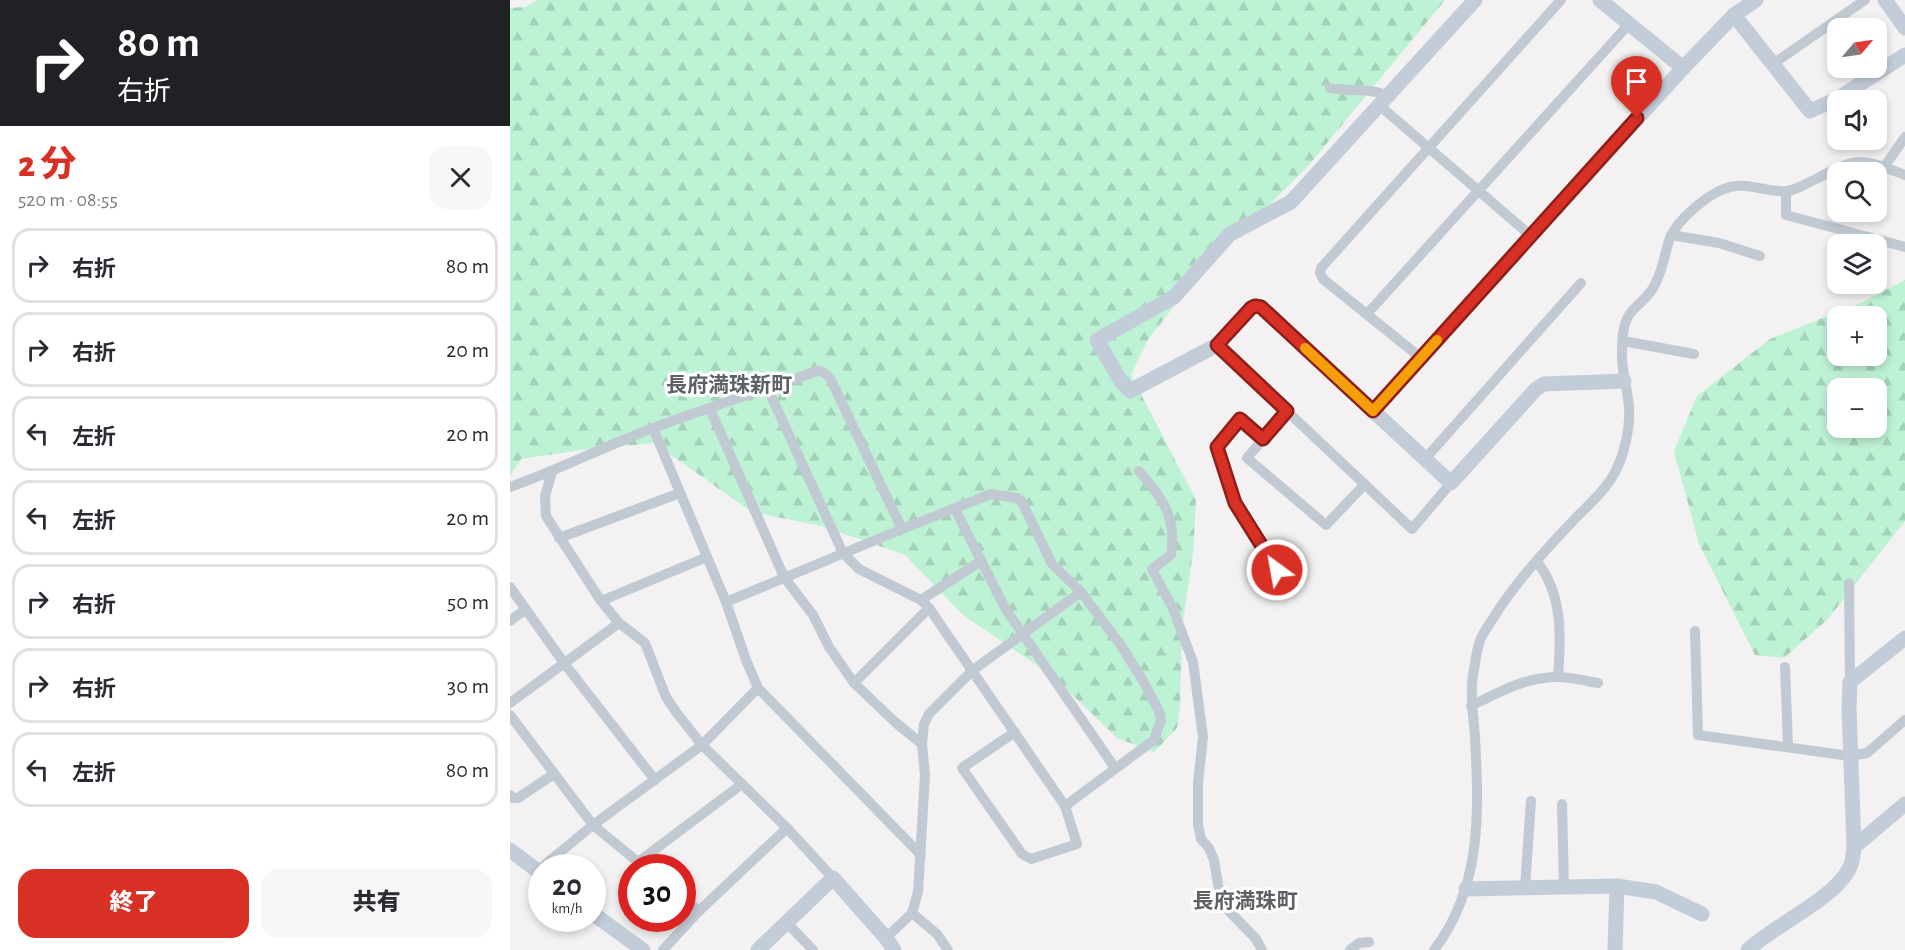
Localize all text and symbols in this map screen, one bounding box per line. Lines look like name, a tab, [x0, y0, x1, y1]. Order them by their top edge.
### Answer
north arrow	[1827, 18, 1887, 78]
map controls	[1827, 18, 1887, 438]
text: 80 m	[117, 22, 200, 64]
icon: right	[18, 24, 96, 102]
pin	[1611, 56, 1662, 118]
icon: arrive	[1620, 65, 1653, 98]
text: 右折	[117, 78, 171, 105]
button: sound	[1827, 90, 1887, 150]
button: close	[429, 146, 492, 209]
text: 2 分	[18, 147, 76, 183]
button: search	[1827, 162, 1887, 222]
text: 520 m · 08:55	[18, 190, 118, 210]
button: layers	[1827, 234, 1887, 294]
icon: right	[21, 249, 54, 282]
text: 80 m	[446, 255, 489, 277]
text: 右折	[72, 258, 116, 280]
button: +	[1827, 306, 1887, 366]
icon: right	[21, 333, 54, 366]
text: 20 m	[446, 339, 489, 361]
text: 右折	[72, 342, 116, 364]
district label: 長府満珠新町	[666, 374, 792, 396]
button: −	[1827, 378, 1887, 438]
icon: left	[21, 417, 54, 450]
text: 20 m	[446, 423, 489, 445]
text: 左折	[72, 426, 116, 448]
icon: left	[21, 501, 54, 534]
text: 20 m	[446, 507, 489, 529]
text: 左折	[72, 510, 116, 532]
position arrow	[1245, 538, 1309, 602]
icon: right	[21, 585, 54, 618]
text: 50 m	[447, 591, 489, 613]
text: 右折	[72, 594, 116, 616]
icon: right	[21, 669, 54, 702]
text: 30 m	[447, 675, 489, 697]
text: 右折	[72, 678, 116, 700]
icon: left	[21, 753, 54, 786]
text: 80 m	[446, 759, 489, 781]
text: 左折	[72, 762, 116, 784]
speed limit sign: 30	[618, 854, 696, 932]
button: 終了	[18, 869, 249, 938]
button: 共有	[261, 869, 492, 938]
text: 20	[552, 871, 582, 901]
district label: 長府満珠町	[1193, 890, 1298, 912]
text: km/h	[552, 901, 582, 916]

